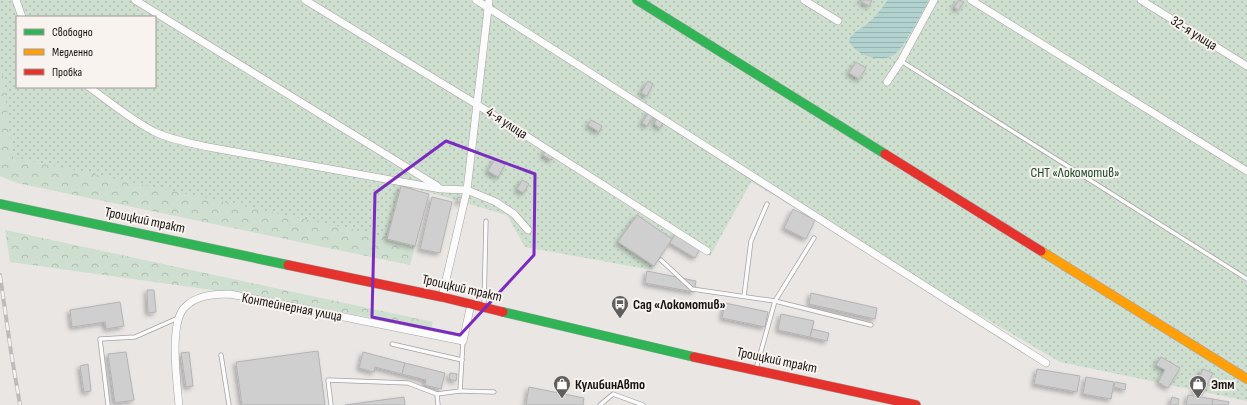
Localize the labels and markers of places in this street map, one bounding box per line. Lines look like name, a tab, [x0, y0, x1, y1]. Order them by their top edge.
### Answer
bus stop icon: Сад «Локомотив»	[610, 294, 630, 319]
place label: Сад «Локомотив»	[633, 296, 726, 313]
shop icon: КулибинАвто	[552, 374, 572, 399]
shop icon: Этм	[1188, 374, 1208, 399]
place label: КулибинАвто	[575, 376, 645, 393]
place label: Этм	[1211, 376, 1234, 393]

